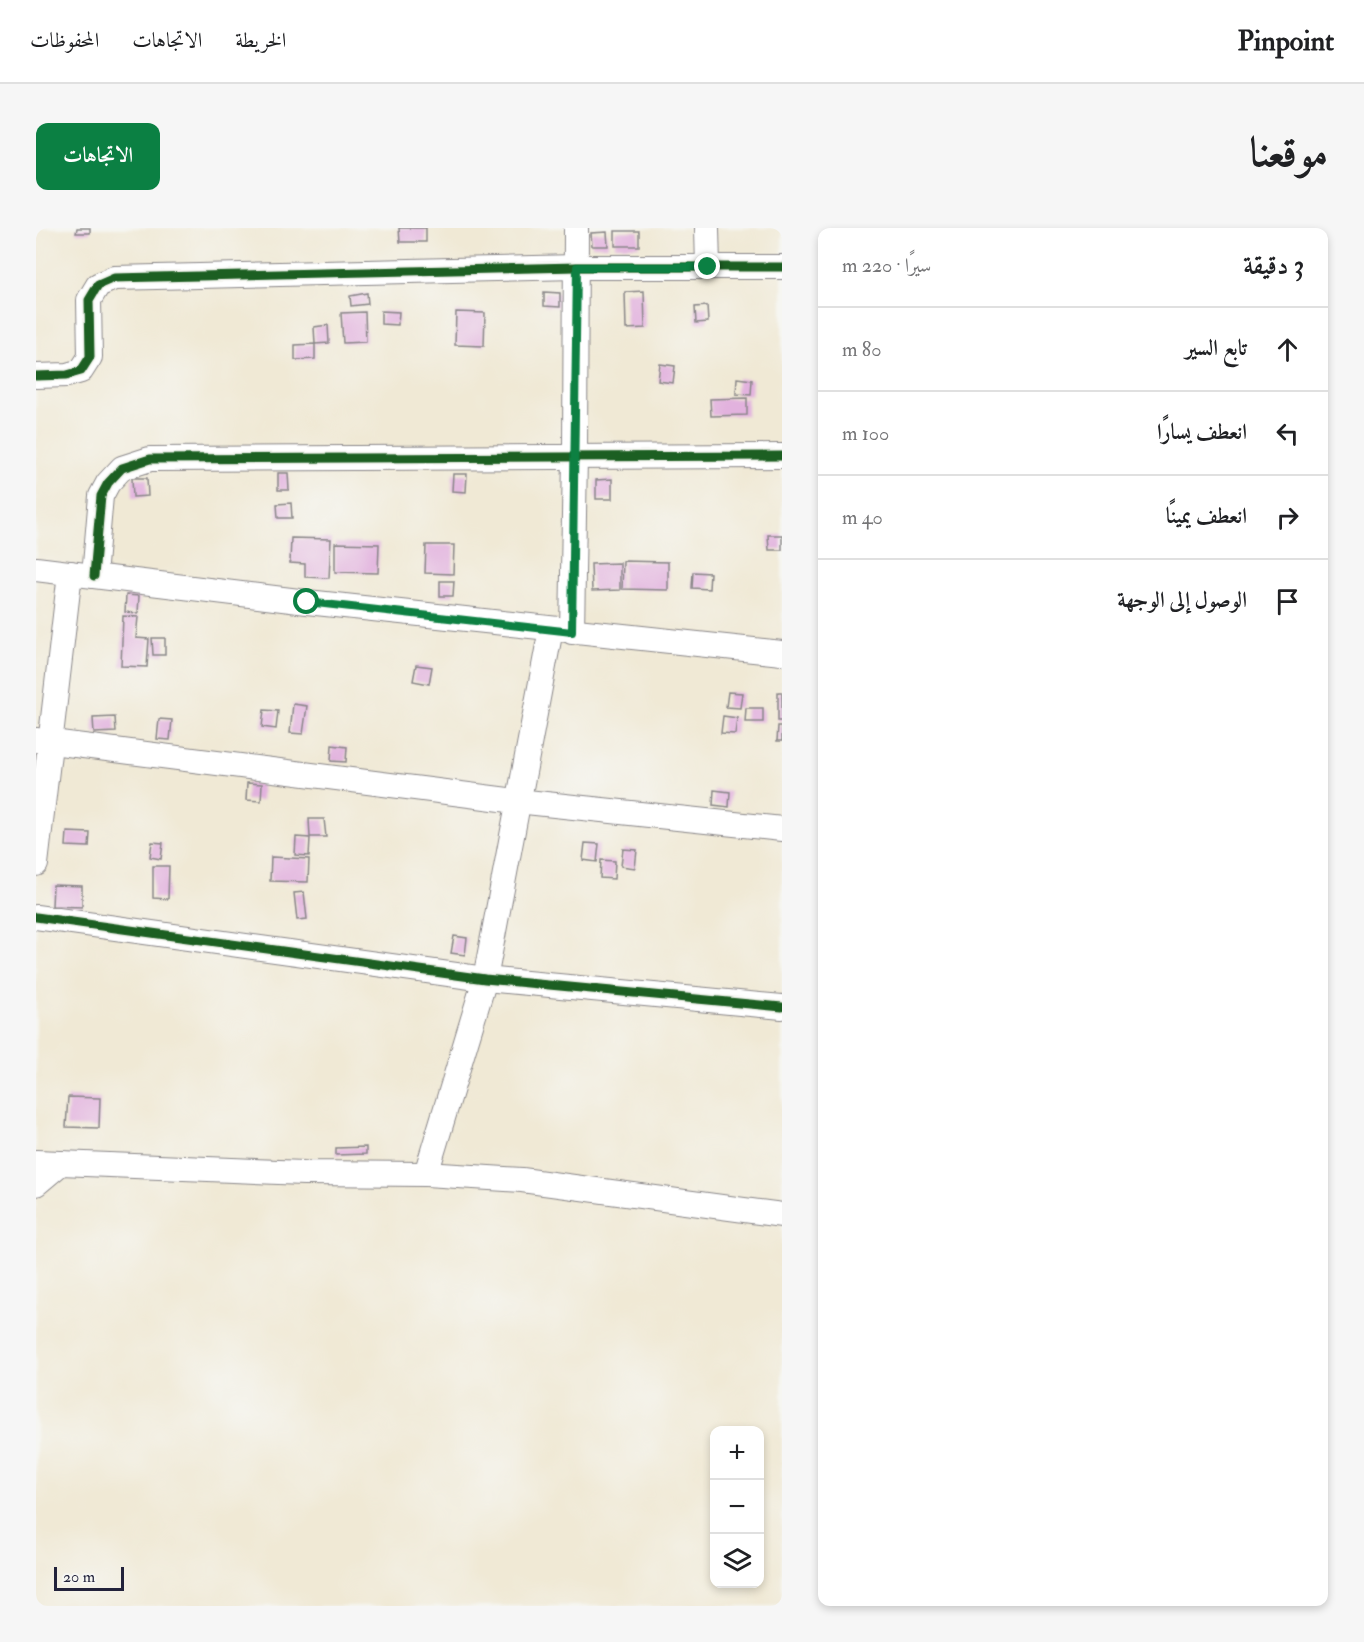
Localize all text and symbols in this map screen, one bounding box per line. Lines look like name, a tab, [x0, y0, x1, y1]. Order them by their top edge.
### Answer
text: Pinpoint	[1238, 24, 1334, 59]
text: المحفوظات	[30, 27, 99, 54]
text: الاتجاهات	[132, 27, 202, 54]
text: الخريطة	[235, 27, 286, 54]
button: الاتجاهات	[36, 123, 160, 190]
text: موقعنا	[1250, 127, 1328, 179]
text: 3 دقيقة	[1243, 250, 1304, 282]
route end	[694, 253, 720, 279]
text: سيرًا · 220 m	[842, 253, 931, 278]
icon: ahead	[1271, 333, 1304, 366]
text: تابع السير	[1185, 334, 1247, 362]
text: 80 m	[842, 337, 881, 362]
icon: left	[1271, 417, 1304, 450]
text: انعطف يسارًا	[1157, 418, 1247, 446]
text: 100 m	[842, 421, 889, 446]
icon: right	[1271, 501, 1304, 534]
text: انعطف يمينًا	[1166, 502, 1247, 530]
text: 40 m	[842, 505, 883, 530]
icon: arrive	[1271, 585, 1304, 618]
text: الوصول إلى الوجهة	[1117, 586, 1247, 614]
route start	[293, 588, 319, 614]
map controls	[710, 1426, 764, 1588]
button: +	[710, 1426, 764, 1480]
button: −	[710, 1480, 764, 1534]
button: layers	[710, 1534, 764, 1588]
scale bar	[54, 1564, 124, 1592]
text: 20 m	[63, 1567, 95, 1587]

